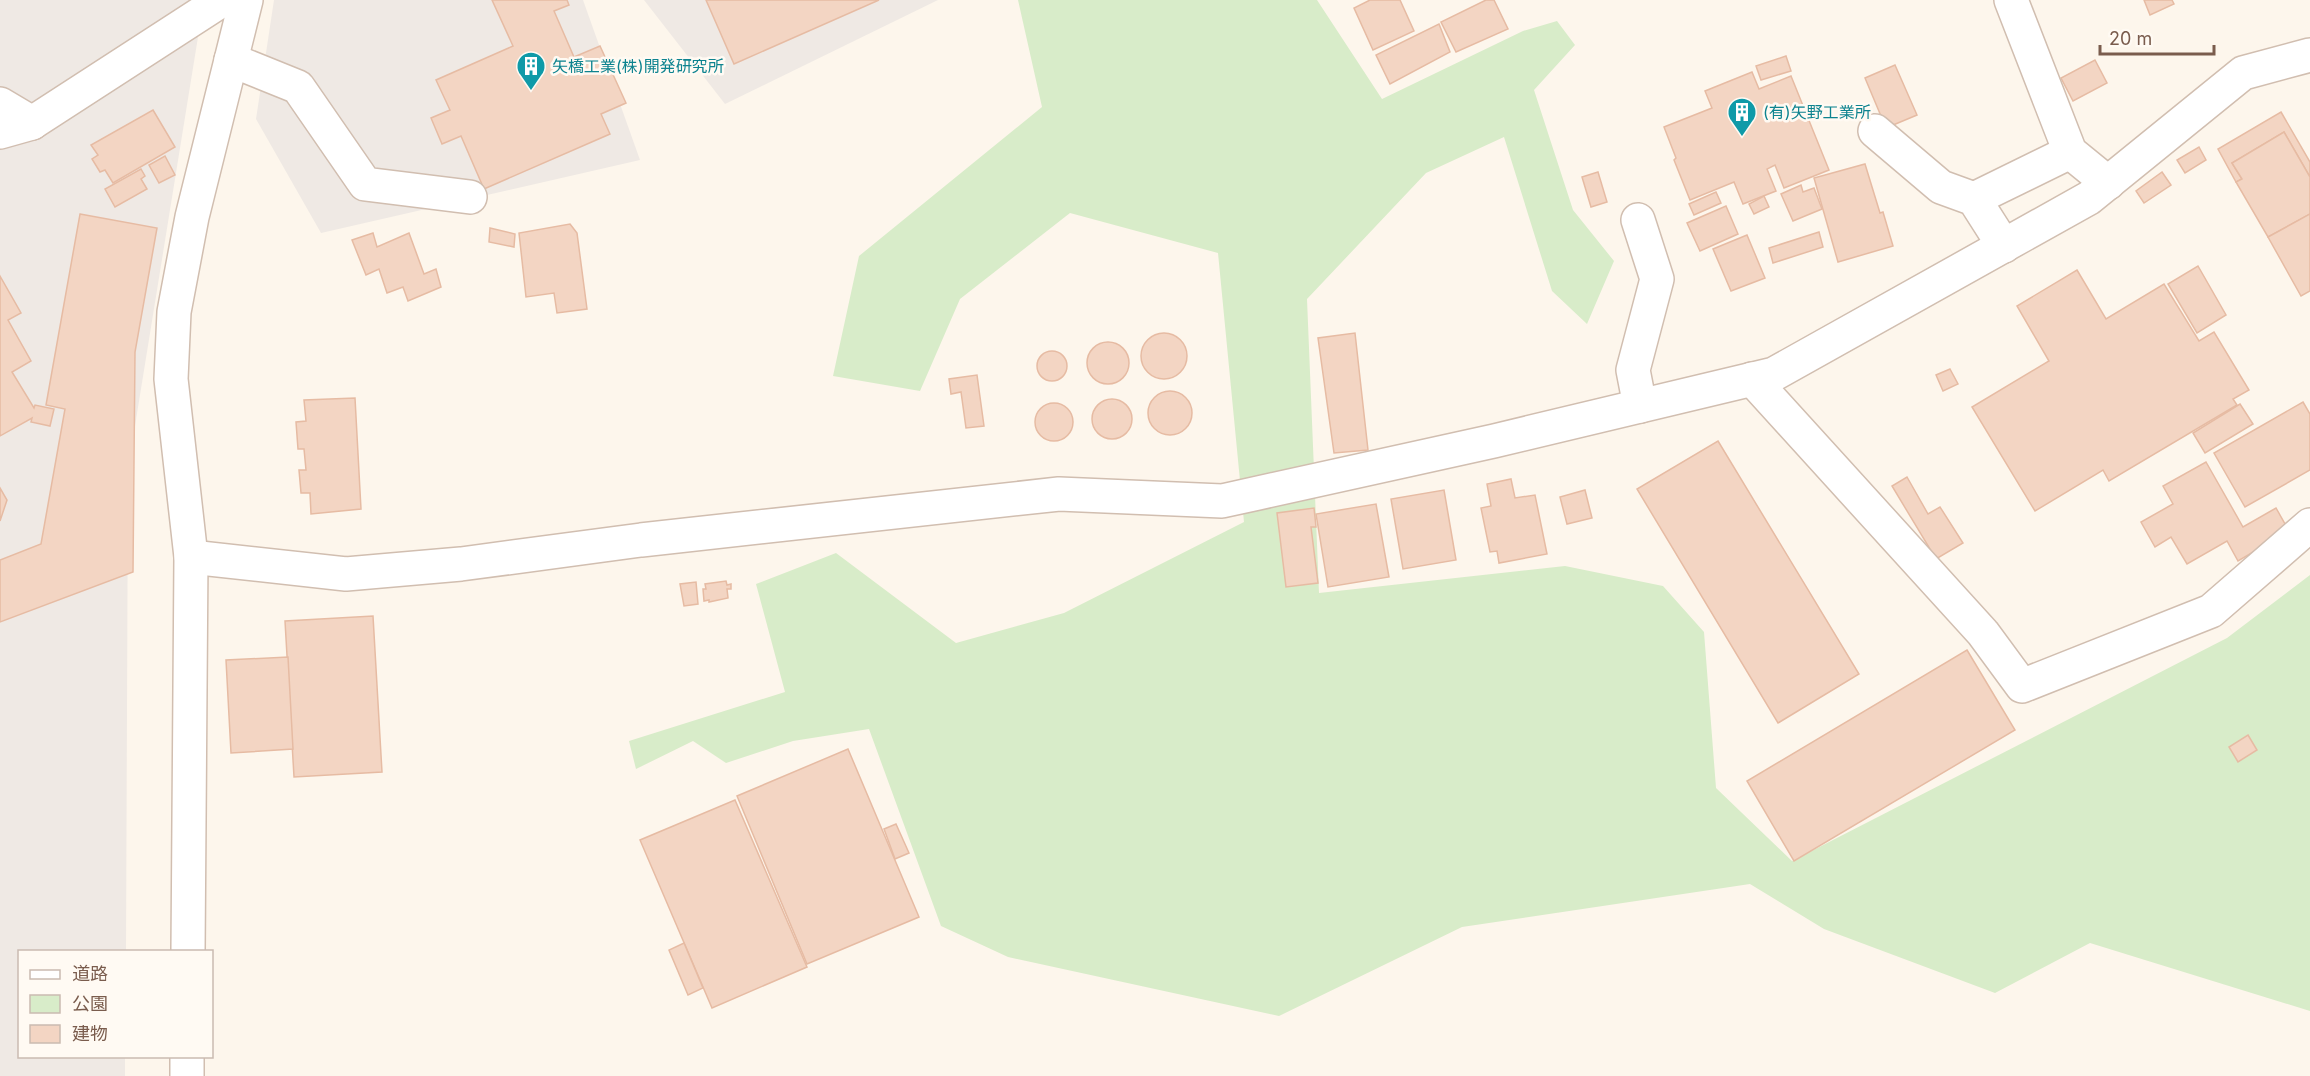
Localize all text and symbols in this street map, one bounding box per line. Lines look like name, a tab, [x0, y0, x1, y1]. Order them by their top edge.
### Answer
scale bar	[2100, 18, 2214, 56]
text: 20 m	[2109, 28, 2152, 49]
building icon: 矢橋工業(株)開発研究所	[515, 50, 547, 92]
place label: 矢橋工業(株)開発研究所	[552, 56, 724, 76]
building icon: (有)矢野工業所	[1726, 96, 1758, 138]
place label: (有)矢野工業所	[1763, 102, 1871, 122]
legend	[18, 950, 213, 1058]
text: 道路	[72, 963, 108, 984]
text: 公園	[72, 993, 108, 1014]
text: 建物	[72, 1023, 108, 1044]

